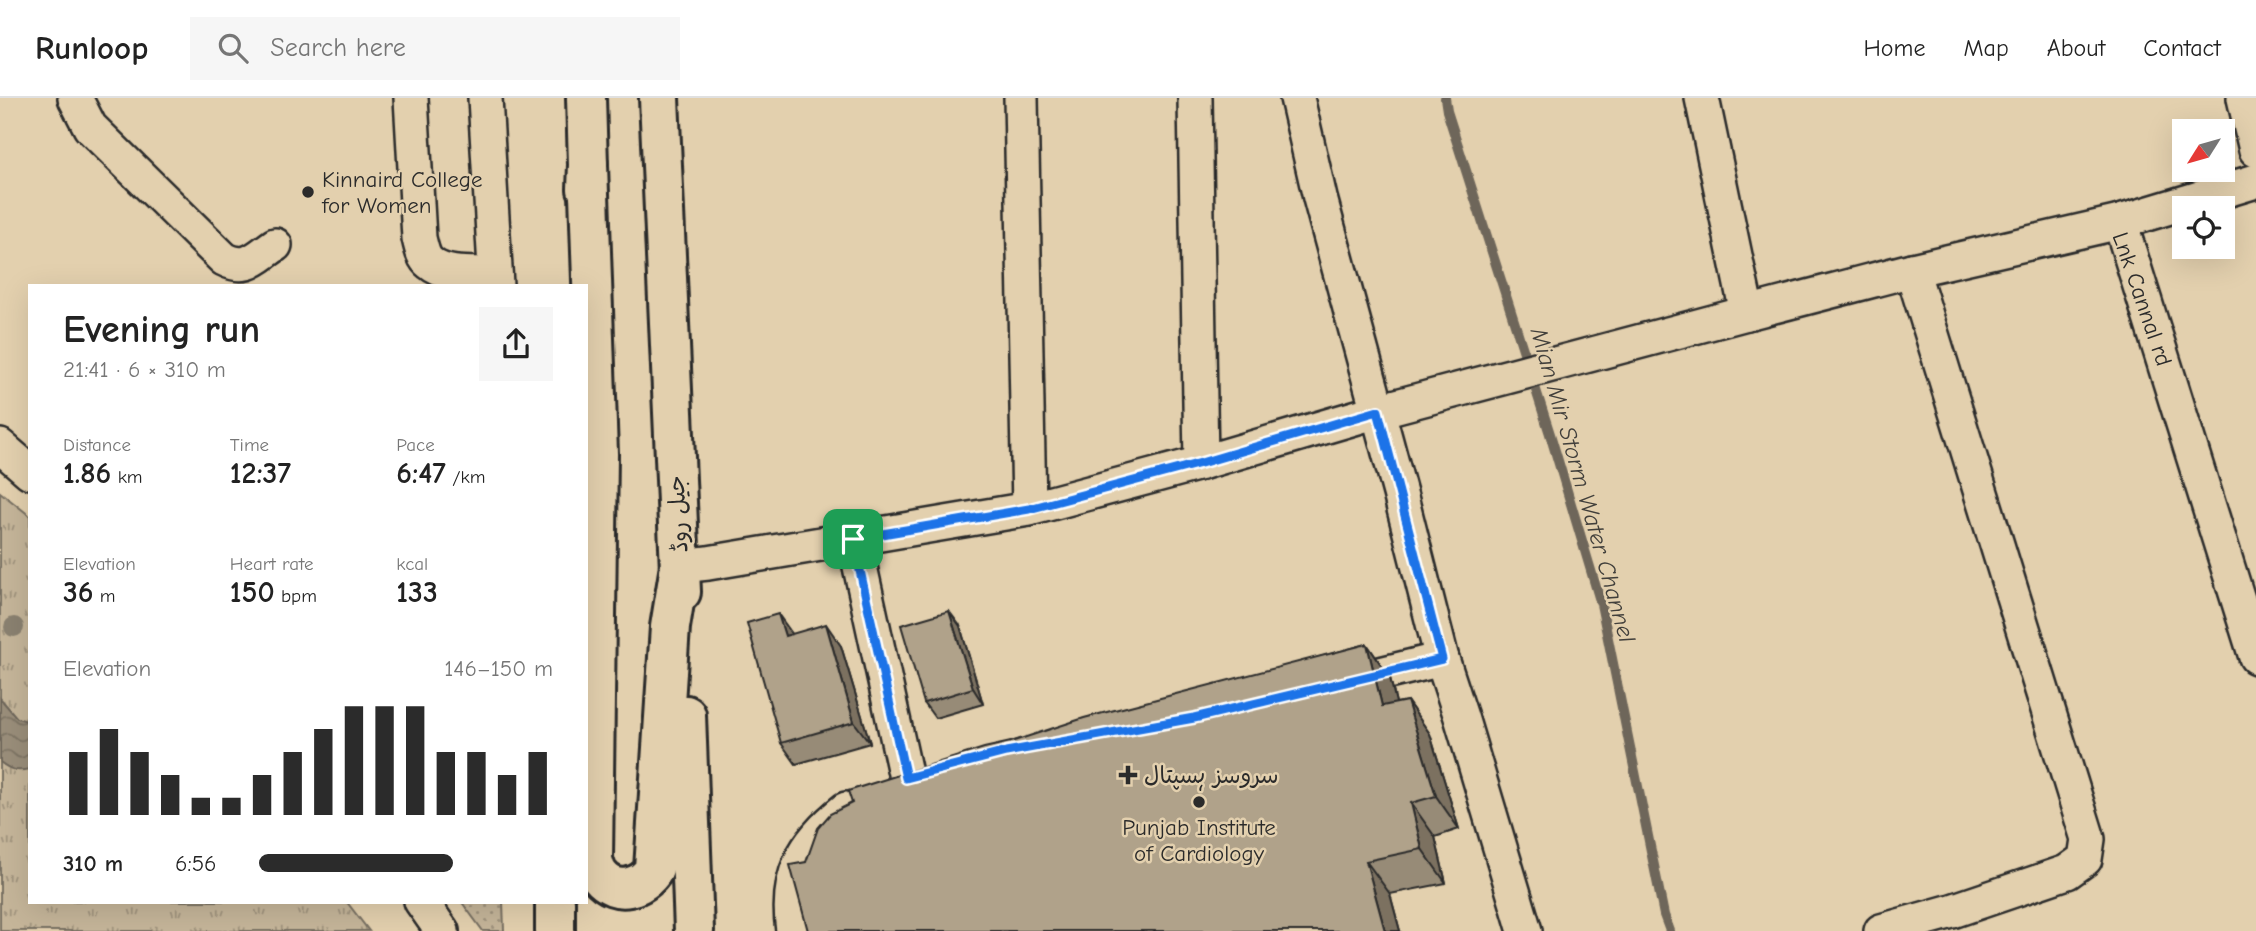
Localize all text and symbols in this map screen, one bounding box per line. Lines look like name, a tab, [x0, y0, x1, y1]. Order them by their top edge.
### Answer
search box	[190, 17, 680, 80]
text: Runloop	[35, 29, 148, 67]
icon: search	[214, 29, 252, 67]
text: Search here	[270, 33, 406, 63]
text: Home	[1864, 34, 1925, 62]
text: Map	[1963, 34, 2009, 62]
text: About	[2047, 34, 2105, 62]
text: Contact	[2143, 34, 2221, 62]
north arrow	[2172, 119, 2235, 182]
map controls	[2172, 119, 2235, 259]
place label: Kinnaird College for Women	[321, 166, 483, 219]
marker: Kinnaird College for Women	[300, 184, 316, 200]
button: locate	[2172, 196, 2235, 259]
street label: Lnk Cannal rd	[2106, 229, 2178, 369]
button: share	[479, 307, 553, 381]
text: Evening run	[63, 308, 260, 352]
water label: Mian Mir Storm Water Channel	[1524, 324, 1642, 646]
text: 21:41 · 6 × 310 m	[63, 356, 226, 383]
text: Distance	[63, 434, 131, 456]
text: Time	[230, 434, 269, 456]
text: Pace	[396, 434, 435, 456]
text: 1.86	[63, 456, 111, 491]
text: 12:37	[230, 456, 291, 491]
text: 6:47	[396, 456, 446, 491]
text: km	[111, 466, 143, 488]
text: /km	[446, 466, 485, 488]
street label: جیل روڈ	[662, 475, 694, 553]
pin	[823, 509, 883, 569]
icon: arrive	[834, 520, 872, 558]
text: Elevation	[63, 553, 136, 575]
text: Heart rate	[230, 553, 313, 575]
text: kcal	[396, 553, 428, 575]
text: 36	[63, 575, 93, 610]
text: 150	[230, 575, 275, 610]
text: 133	[396, 575, 438, 610]
text: m	[93, 585, 116, 607]
text: bpm	[275, 585, 317, 607]
text: Elevation	[63, 655, 151, 682]
text: 146–150 m	[444, 655, 553, 682]
place label: سروسز ہسپتال	[1144, 762, 1279, 791]
marker: سروسز ہسپتال	[1118, 765, 1138, 785]
marker: Punjab Institute of Cardiology	[1191, 794, 1207, 810]
place label: Punjab Institute of Cardiology	[1122, 814, 1276, 867]
text: 310 m	[63, 850, 123, 877]
text: 6:56	[175, 850, 217, 877]

